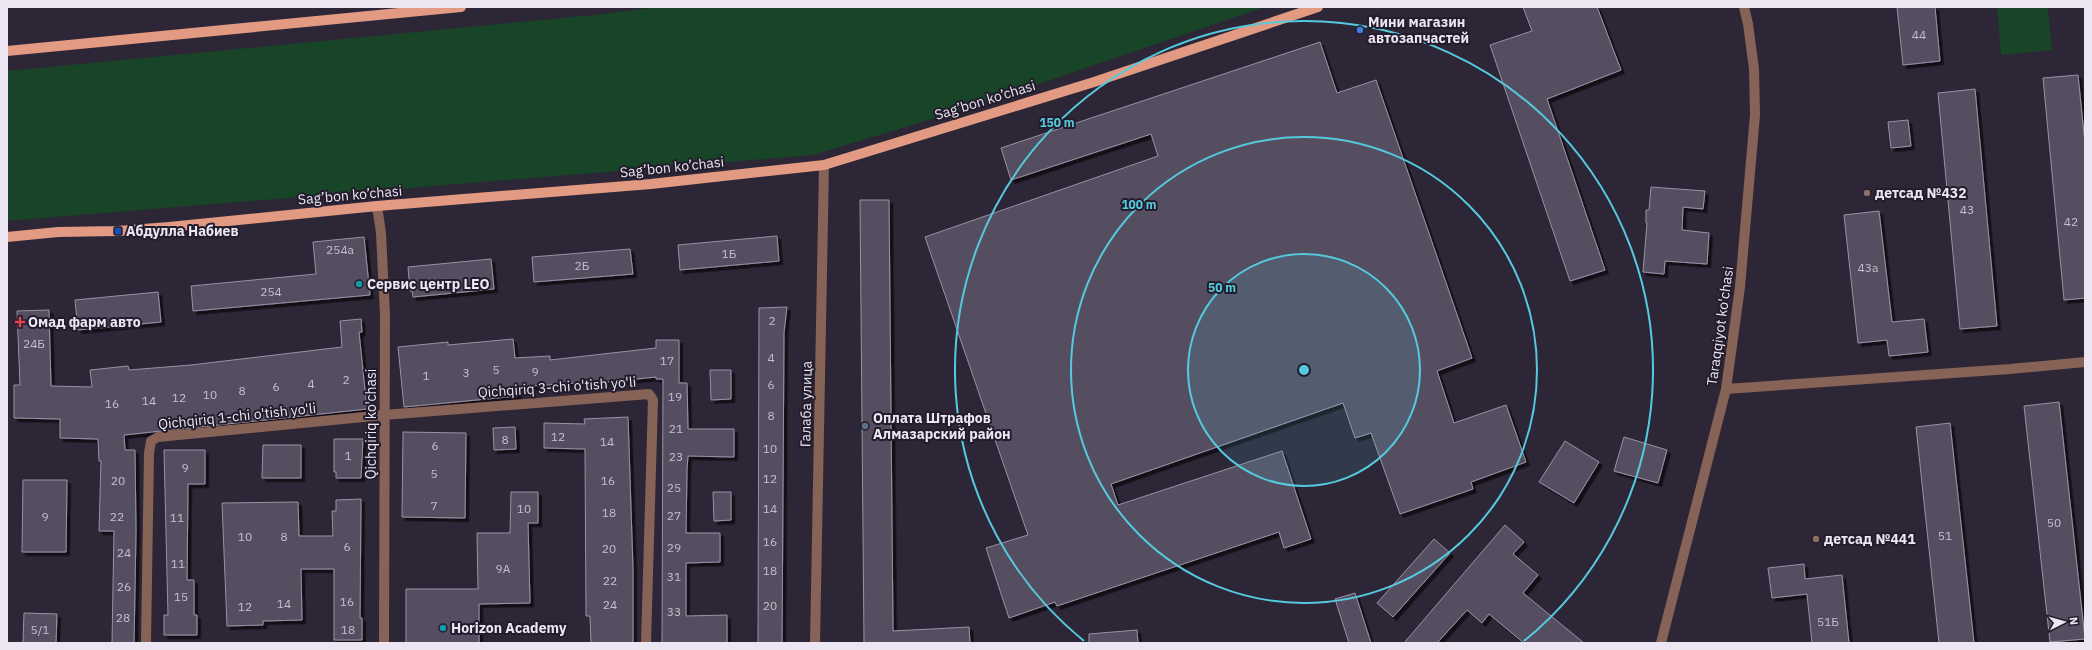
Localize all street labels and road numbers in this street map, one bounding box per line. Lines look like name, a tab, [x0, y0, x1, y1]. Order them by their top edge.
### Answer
street label: Sag’bon ko’chasi	[932, 76, 1038, 124]
street label: Sag’bon ko’chasi	[619, 153, 725, 181]
street label: Sag’bon ko’chasi	[297, 181, 403, 209]
street label: Taraqqiyot ko'chasi	[1703, 265, 1737, 387]
street label: Галаба улица	[796, 360, 816, 447]
street label: Qichqiriq ko'chasi	[362, 369, 380, 479]
street label: Qichqiriq 3-chi o'tish yo'li	[477, 372, 637, 402]
street label: Qichqiriq 1-chi o'tish yo'li	[157, 399, 317, 433]

